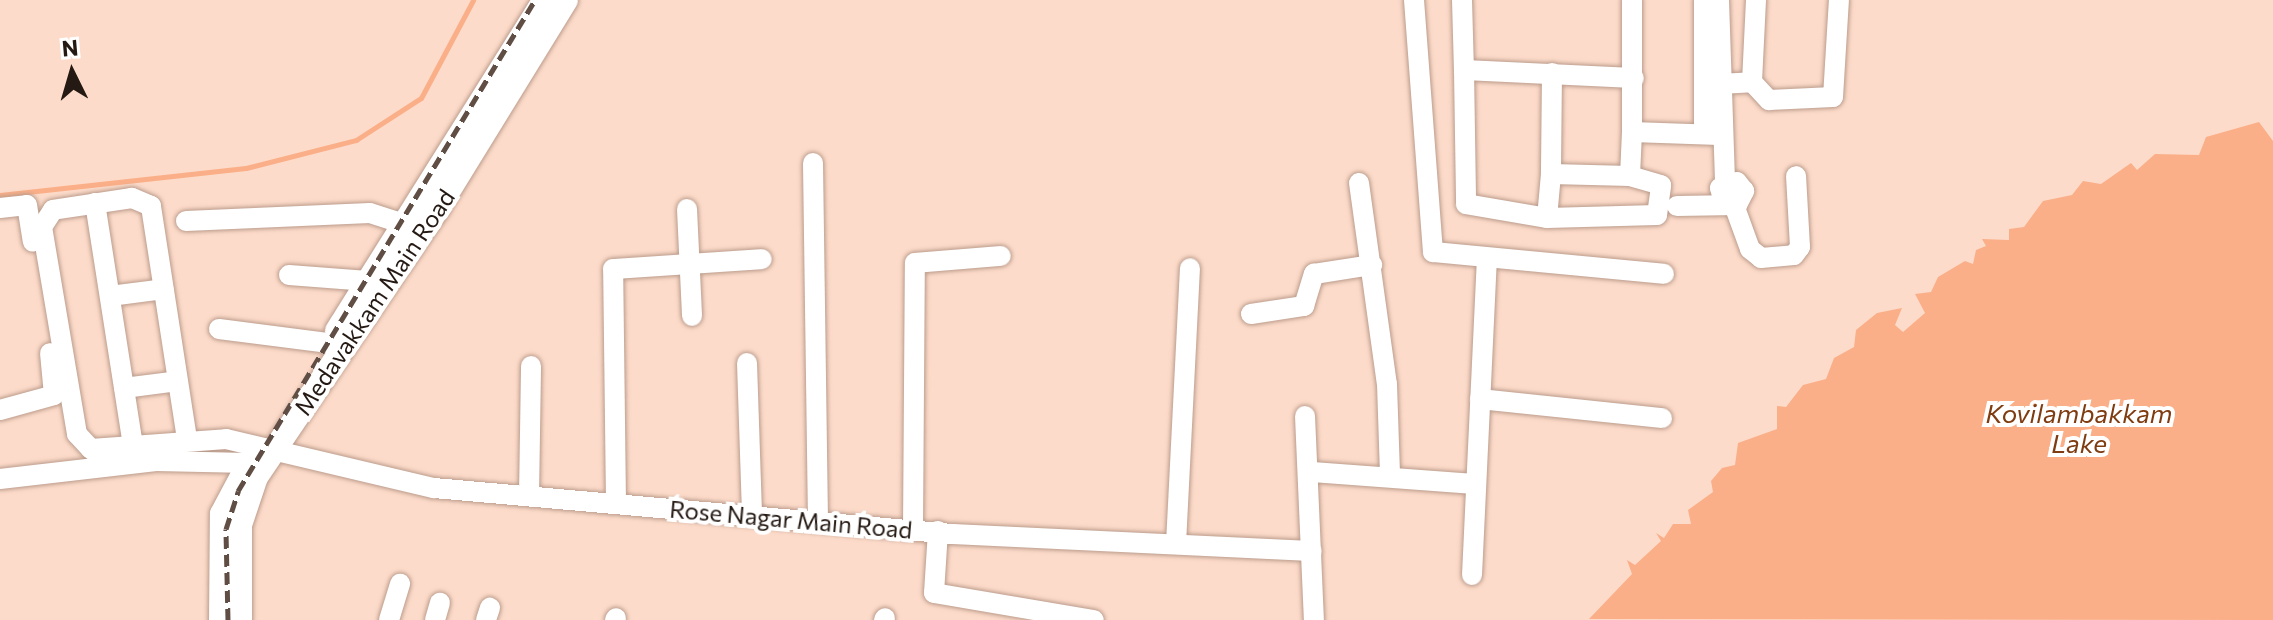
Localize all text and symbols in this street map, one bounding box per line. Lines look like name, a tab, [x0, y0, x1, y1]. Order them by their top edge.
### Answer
north arrow	[32, 32, 112, 112]
text: N	[60, 33, 79, 62]
street label: Medavakkam Main Road	[288, 184, 460, 420]
water label: Kovilambakkam Lake	[1985, 397, 2173, 458]
street label: Rose Nagar Main Road	[668, 494, 914, 544]

